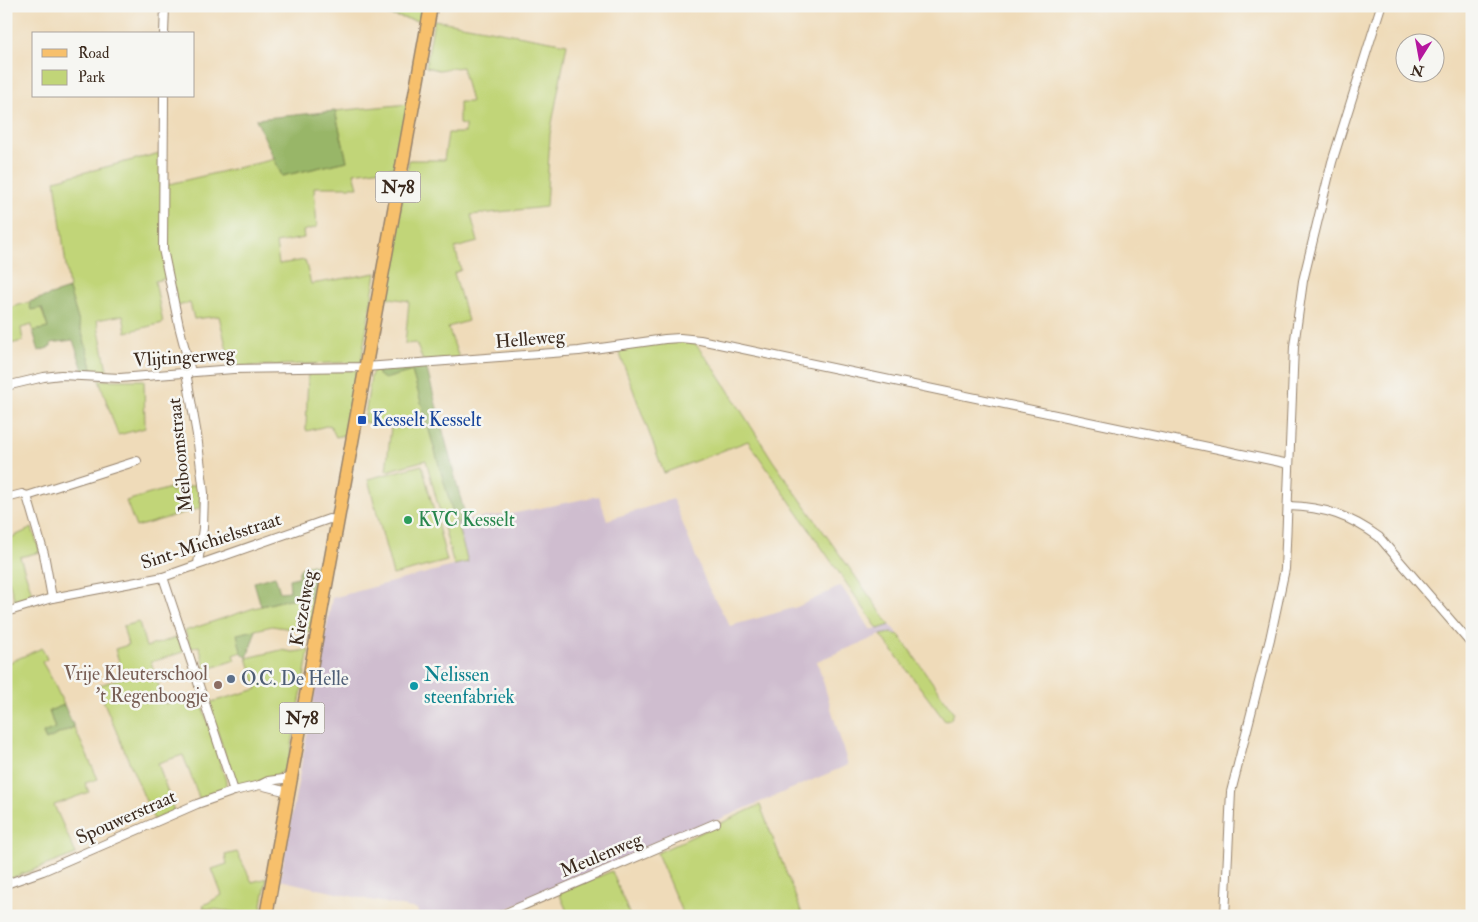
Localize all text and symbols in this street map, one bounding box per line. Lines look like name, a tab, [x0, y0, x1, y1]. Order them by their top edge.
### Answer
legend	[32, 32, 195, 98]
north arrow	[1396, 32, 1446, 82]
text: Road	[78, 44, 110, 63]
text: N	[1409, 61, 1426, 80]
text: Park	[78, 68, 105, 87]
road number: N78	[376, 172, 420, 202]
street label: Helleweg	[494, 324, 566, 354]
street label: Vlijtingerweg	[132, 341, 237, 373]
street label: Meiboomstraat	[162, 397, 198, 513]
place label: Kesselt Kesselt	[372, 408, 482, 432]
marker: Kesselt Kesselt	[356, 414, 368, 426]
street label: Sint-Michielsstraat	[138, 507, 284, 575]
place label: KVC Kesselt	[418, 508, 515, 532]
marker: KVC Kesselt	[402, 514, 414, 526]
street label: Kiezelweg	[285, 567, 322, 648]
place label: Vrije Kleuterschool 't Regenboogje	[64, 662, 208, 708]
place label: Nelissen steenfabriek	[424, 663, 515, 709]
place label: O.C. De Helle	[241, 667, 349, 691]
marker: O.C. De Helle	[225, 673, 237, 685]
marker: Vrije Kleuterschool 't Regenboogje	[212, 679, 224, 691]
marker: Nelissen steenfabriek	[408, 680, 420, 692]
road number: N78	[280, 702, 324, 734]
street label: Spouwerstraat	[72, 784, 180, 851]
street label: Meulenweg	[556, 827, 646, 883]

